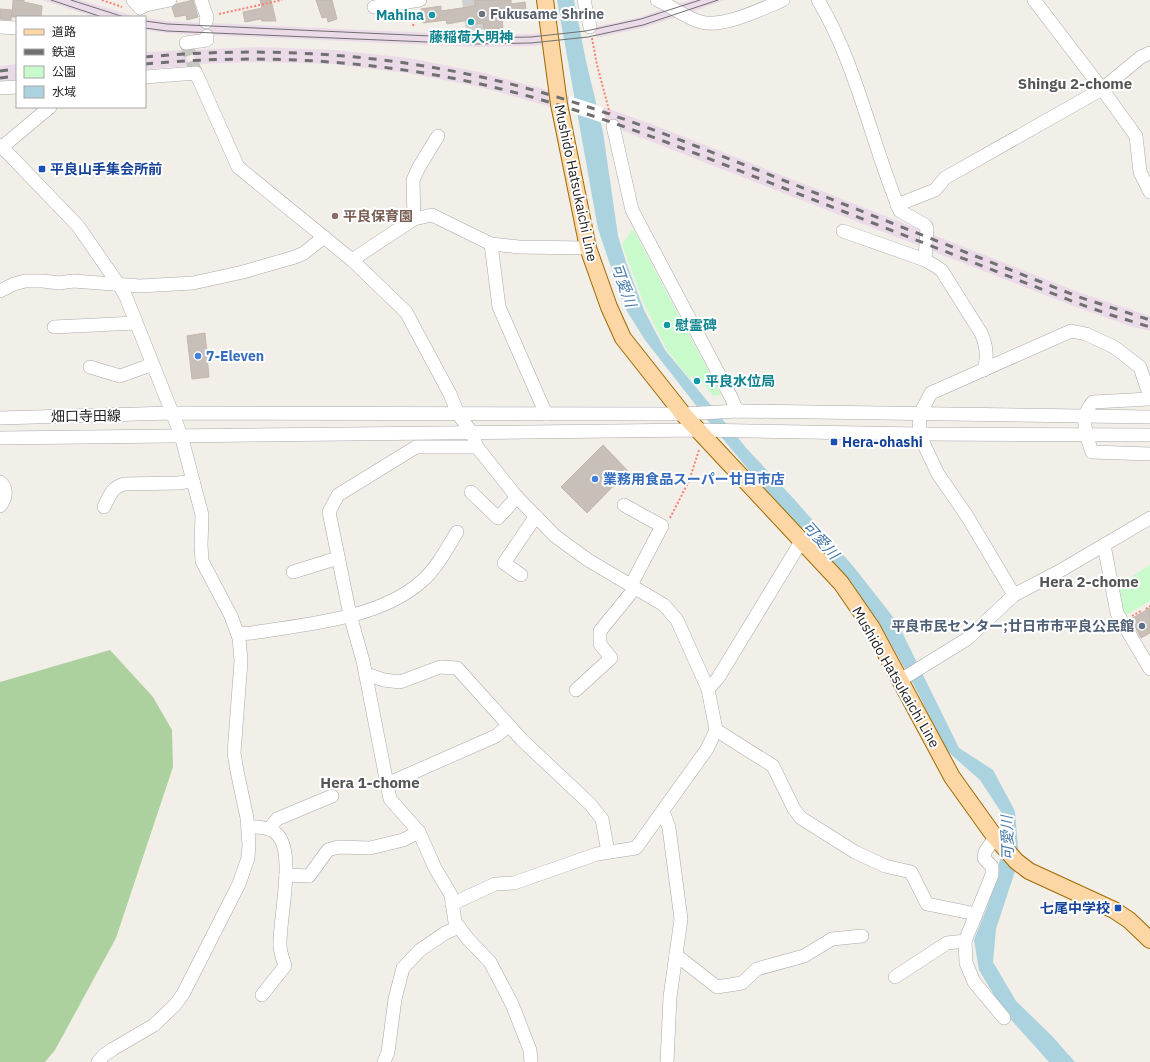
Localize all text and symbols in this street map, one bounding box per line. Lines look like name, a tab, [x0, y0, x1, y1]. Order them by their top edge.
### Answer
place label: Fukusame Shrine	[490, 5, 604, 23]
place label: Mahina	[376, 6, 424, 24]
marker: Fukusame Shrine	[477, 9, 487, 19]
marker: Mahina	[427, 10, 437, 20]
legend	[16, 16, 146, 108]
marker: 藤稲荷大明神	[466, 17, 476, 27]
text: 道路	[52, 24, 76, 39]
place label: 藤稲荷大明神	[429, 28, 513, 46]
text: 鉄道	[52, 44, 76, 59]
text: 公園	[52, 64, 76, 79]
district label: Shingu 2-chome	[1018, 74, 1132, 93]
text: 水域	[52, 84, 76, 99]
street label: Mushido Hatsukaichi Line	[551, 103, 602, 263]
place label: 平良山手集会所前	[50, 160, 162, 178]
marker: 平良山手集会所前	[37, 164, 47, 174]
place label: 平良保育園	[343, 207, 413, 225]
marker: 平良保育園	[330, 211, 340, 221]
water label: 可愛川	[607, 261, 641, 311]
place label: 慰霊碑	[675, 316, 717, 334]
marker: 慰霊碑	[662, 320, 672, 330]
place label: 7-Eleven	[206, 347, 264, 365]
marker: 7-Eleven	[193, 351, 203, 361]
place label: 平良水位局	[705, 372, 775, 390]
marker: 平良水位局	[692, 376, 702, 386]
street label: 畑口寺田線	[51, 406, 121, 426]
place label: Hera-ohashi	[842, 433, 923, 451]
marker: Hera-ohashi	[829, 437, 839, 447]
place label: 業務用食品スーパー廿日市店	[603, 470, 785, 488]
marker: 業務用食品スーパー廿日市店	[590, 474, 600, 484]
water label: 可愛川	[799, 517, 844, 565]
district label: Hera 2-chome	[1039, 572, 1139, 591]
street label: Mushido Hatsukaichi Line	[848, 603, 944, 751]
place label: 平良市民センター;廿日市市平良公民館	[891, 617, 1134, 635]
marker: 平良市民センター;廿日市市平良公民館	[1137, 621, 1147, 631]
district label: Hera 1-chome	[320, 773, 420, 792]
water label: 可愛川	[997, 813, 1017, 861]
place label: 七尾中学校	[1040, 899, 1110, 917]
marker: 七尾中学校	[1113, 903, 1123, 913]

